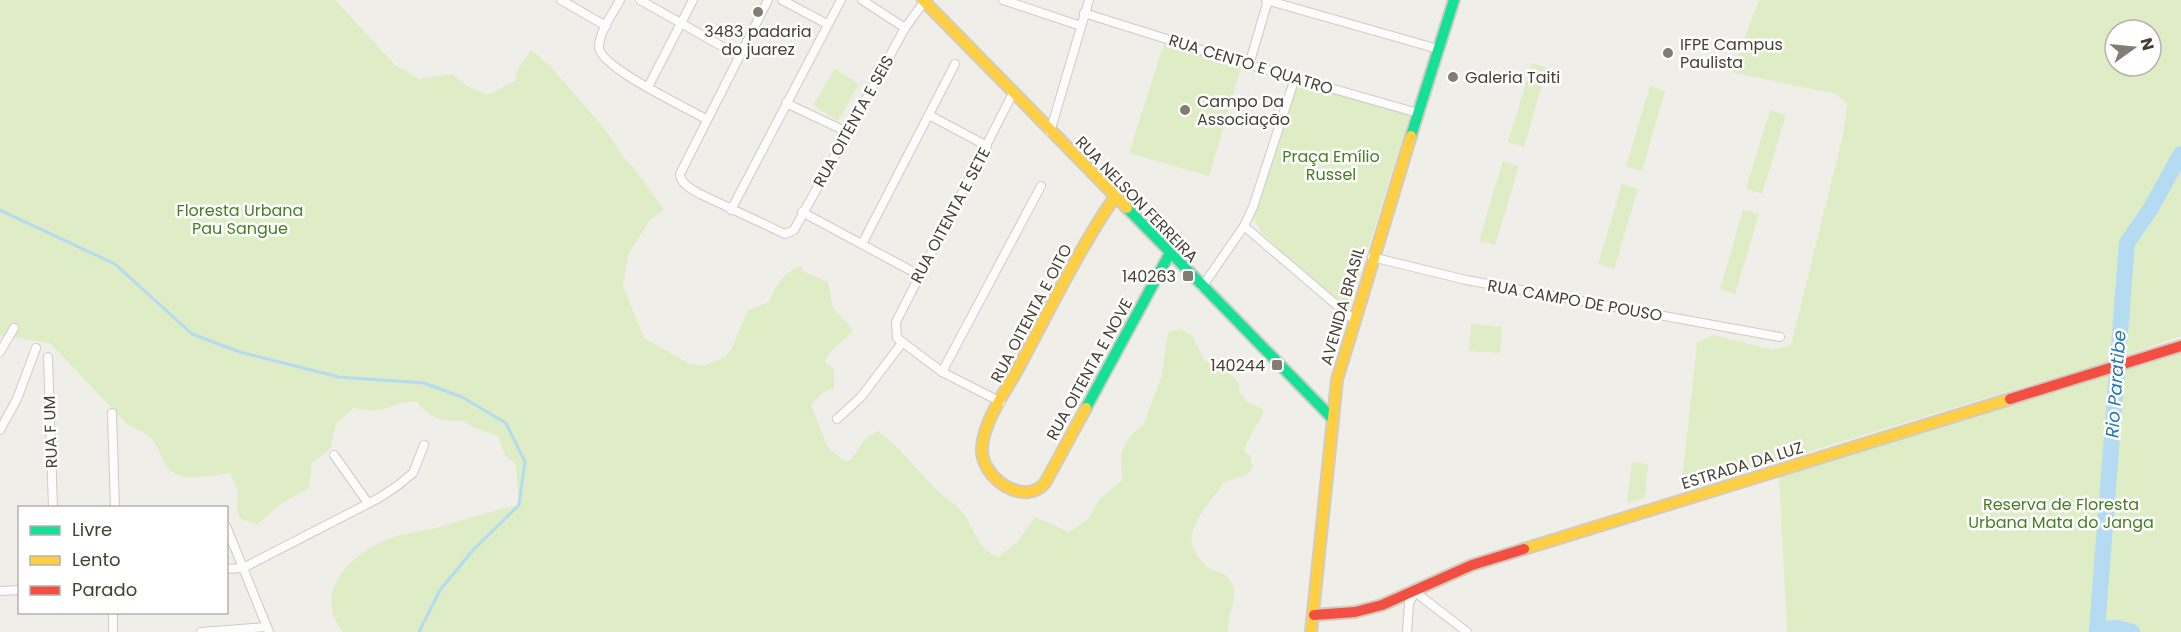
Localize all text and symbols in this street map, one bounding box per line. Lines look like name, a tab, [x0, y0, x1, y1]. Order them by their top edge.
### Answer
marker: 3483 padaria do juarez	[751, 5, 765, 19]
north arrow	[2103, 18, 2163, 78]
place label: 3483 padaria do juarez	[704, 20, 812, 61]
street label: RUA CENTO E QUATRO	[1166, 29, 1336, 100]
place label: IFPE Campus Paulista	[1680, 33, 1783, 74]
text: N	[2134, 35, 2160, 53]
marker: IFPE Campus Paulista	[1661, 46, 1675, 60]
street label: RUA OITENTA E SEIS	[808, 51, 899, 191]
place label: Galeria Taiti	[1465, 66, 1560, 89]
marker: Galeria Taiti	[1446, 70, 1460, 84]
place label: Campo Da Associação	[1197, 90, 1290, 131]
marker: Campo Da Associação	[1178, 103, 1192, 117]
street label: RUA NELSON FERREIRA	[1070, 131, 1203, 268]
street label: RUA OITENTA E SETE	[905, 143, 996, 287]
park label: Praça Emílio Russel	[1282, 145, 1380, 186]
park label: Floresta Urbana Pau Sangue	[177, 199, 303, 240]
street label: RUA OITENTA E OITO	[985, 240, 1078, 387]
street label: AVENIDA BRASIL	[1315, 244, 1370, 368]
place label: 140263	[1122, 265, 1176, 288]
marker: 140263	[1181, 269, 1195, 283]
street label: RUA CAMPO DE POUSO	[1486, 274, 1664, 327]
street label: RUA OITENTA E NOVE	[1041, 294, 1138, 444]
water label: Rio Paratibe	[2099, 329, 2132, 439]
place label: 140244	[1210, 354, 1265, 377]
marker: 140244	[1270, 358, 1284, 372]
street label: RUA F UM	[38, 395, 63, 469]
street label: ESTRADA DA LUZ	[1679, 436, 1806, 495]
park label: Reserva de Floresta Urbana Mata do Janga	[1968, 493, 2154, 534]
legend	[18, 506, 228, 614]
text: Livre	[72, 517, 112, 542]
text: Lento	[72, 547, 121, 572]
text: Parado	[72, 577, 137, 602]

